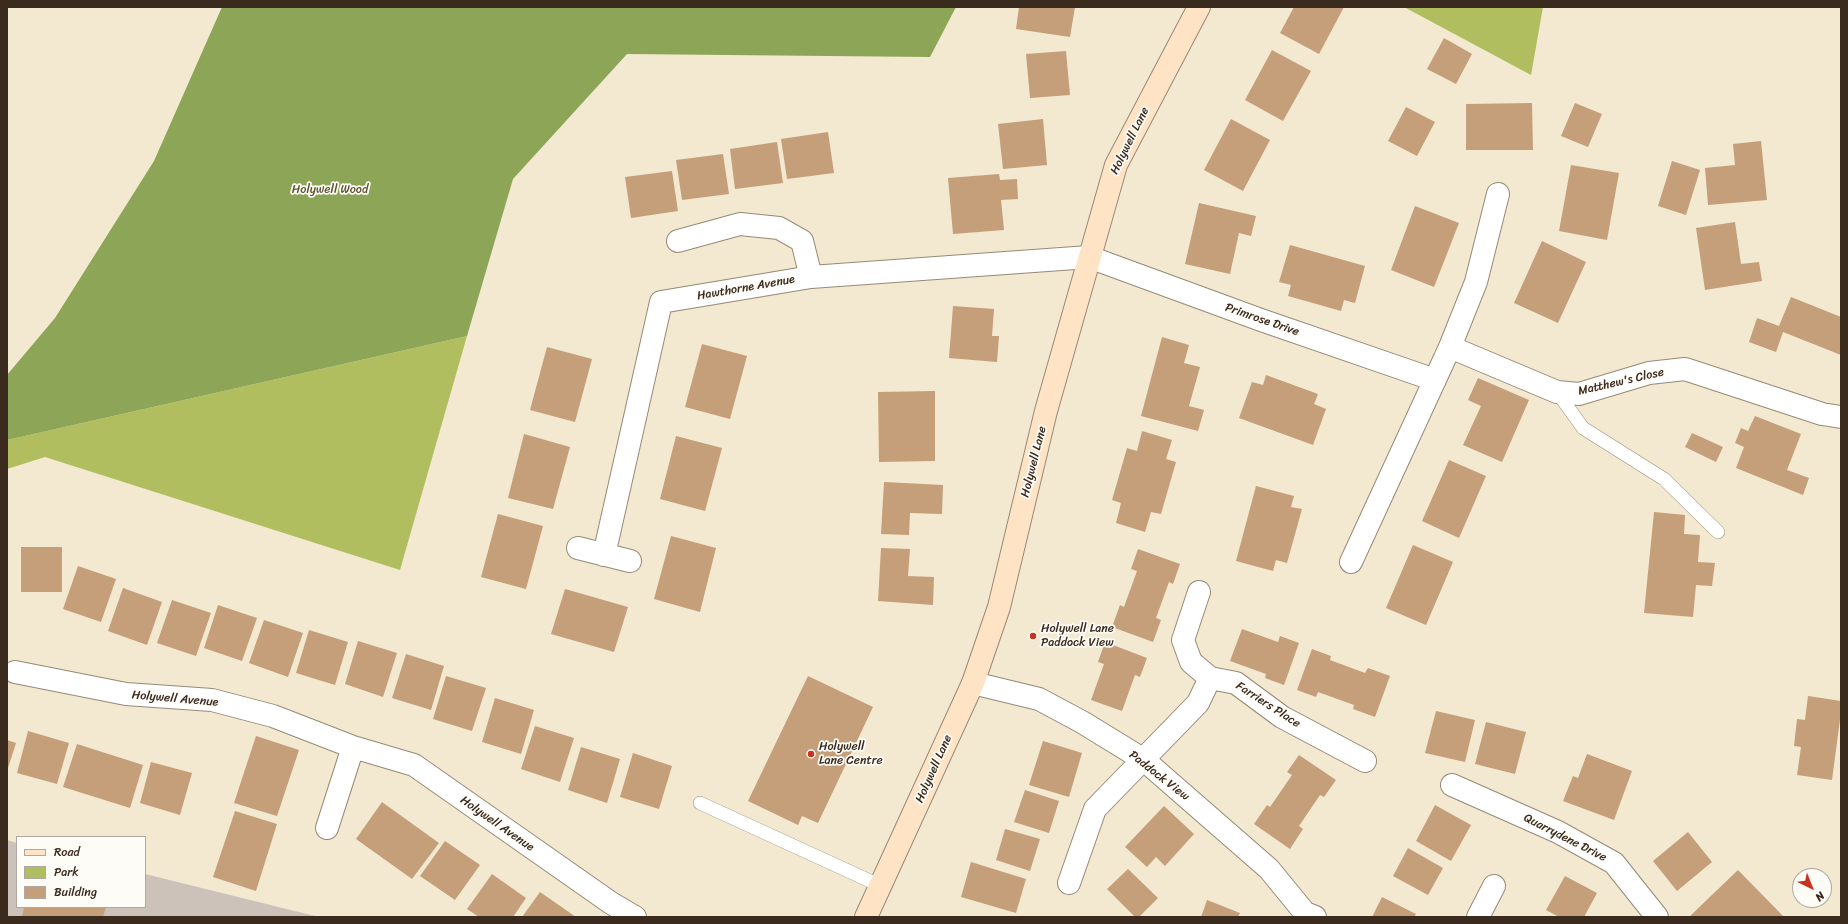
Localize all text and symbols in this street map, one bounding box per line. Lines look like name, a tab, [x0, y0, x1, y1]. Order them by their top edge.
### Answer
street label: Holywell Lane	[1108, 105, 1152, 177]
park label: Holywell Wood	[292, 183, 368, 197]
street label: Hawthorne Avenue	[696, 272, 796, 304]
street label: Primrose Drive	[1223, 301, 1301, 339]
street label: Matthew's Close	[1577, 365, 1665, 399]
street label: Holywell Lane	[1018, 425, 1050, 499]
place label: Holywell Lane Paddock View	[1041, 622, 1114, 650]
marker: Holywell Lane Paddock View	[1028, 631, 1038, 641]
street label: Farriers Place	[1233, 679, 1303, 731]
street label: Holywell Avenue	[131, 688, 219, 710]
street label: Holywell Lane	[913, 733, 955, 805]
place label: Holywell Lane Centre	[819, 740, 883, 768]
street label: Paddock View	[1126, 748, 1192, 804]
marker: Holywell Lane Centre	[806, 749, 816, 759]
street label: Holywell Avenue	[457, 793, 537, 855]
street label: Quarrydene Drive	[1521, 811, 1609, 865]
legend	[16, 836, 146, 908]
text: Road	[54, 841, 80, 863]
text: Park	[54, 861, 79, 883]
north arrow	[1792, 868, 1832, 908]
text: Building	[54, 881, 97, 903]
text: N	[1811, 887, 1829, 906]

